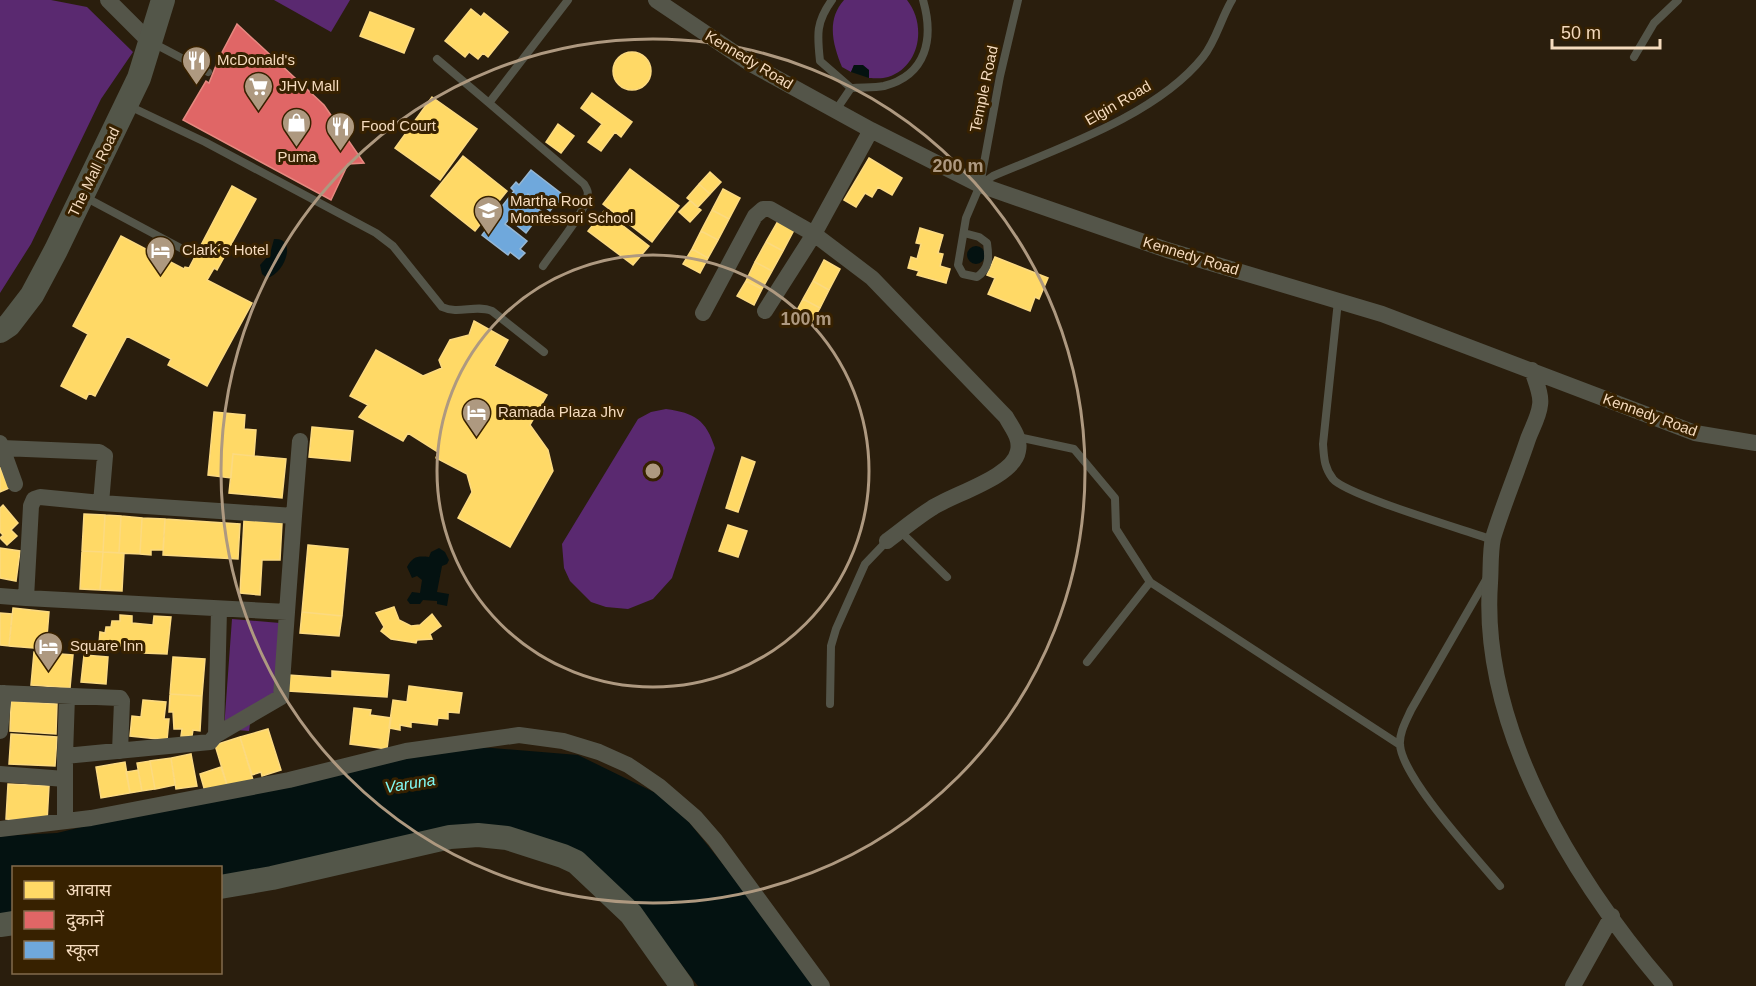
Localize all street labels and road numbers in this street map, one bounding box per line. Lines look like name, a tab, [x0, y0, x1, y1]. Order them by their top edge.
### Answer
street label: Kennedy Road	[702, 27, 796, 92]
street label: Temple Road	[966, 44, 1001, 134]
street label: Elgin Road	[1082, 77, 1154, 128]
street label: The Mall Road	[65, 124, 123, 219]
street label: Kennedy Road	[1141, 233, 1241, 278]
street label: Kennedy Road	[1601, 390, 1700, 439]

